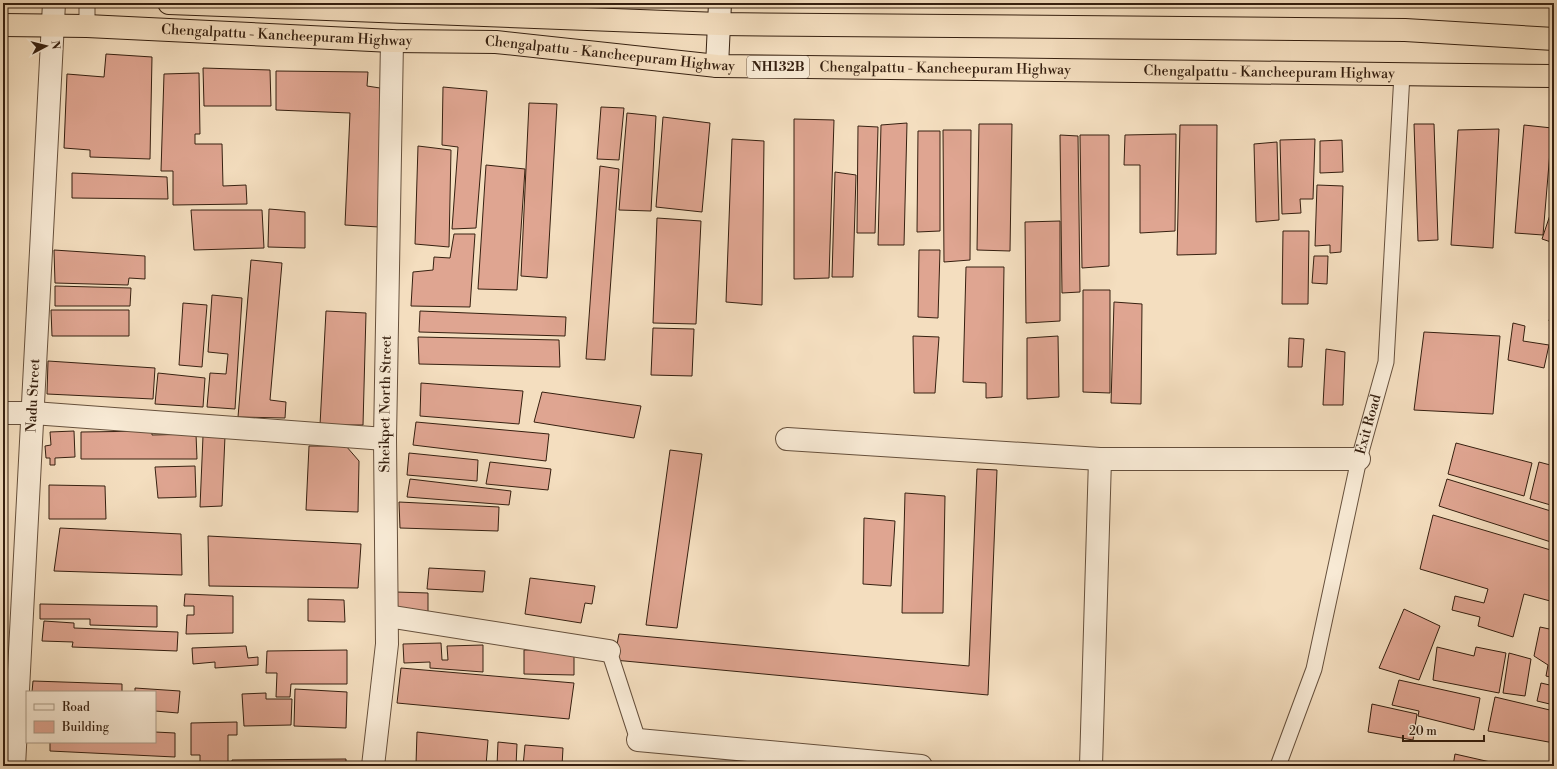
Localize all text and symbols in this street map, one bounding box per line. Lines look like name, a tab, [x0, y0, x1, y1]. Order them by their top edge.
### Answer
street label: Chengalpattu - Kancheepuram Highway	[161, 21, 413, 50]
north arrow	[26, 26, 66, 66]
street label: Chengalpattu - Kancheepuram Highway	[485, 33, 735, 75]
text: N	[47, 40, 62, 50]
road number: NH132B	[747, 56, 809, 78]
street label: Chengalpattu - Kancheepuram Highway	[820, 58, 1071, 79]
street label: Chengalpattu - Kancheepuram Highway	[1144, 62, 1395, 83]
street label: Sheikpet North Street	[376, 335, 396, 473]
street label: Nadu Street	[22, 358, 44, 433]
street label: Exit Road	[1352, 392, 1386, 457]
legend	[26, 691, 156, 743]
text: Road	[62, 700, 90, 715]
scale bar	[1403, 717, 1484, 743]
text: Building	[61, 720, 110, 735]
text: 20 m	[1409, 724, 1437, 739]

